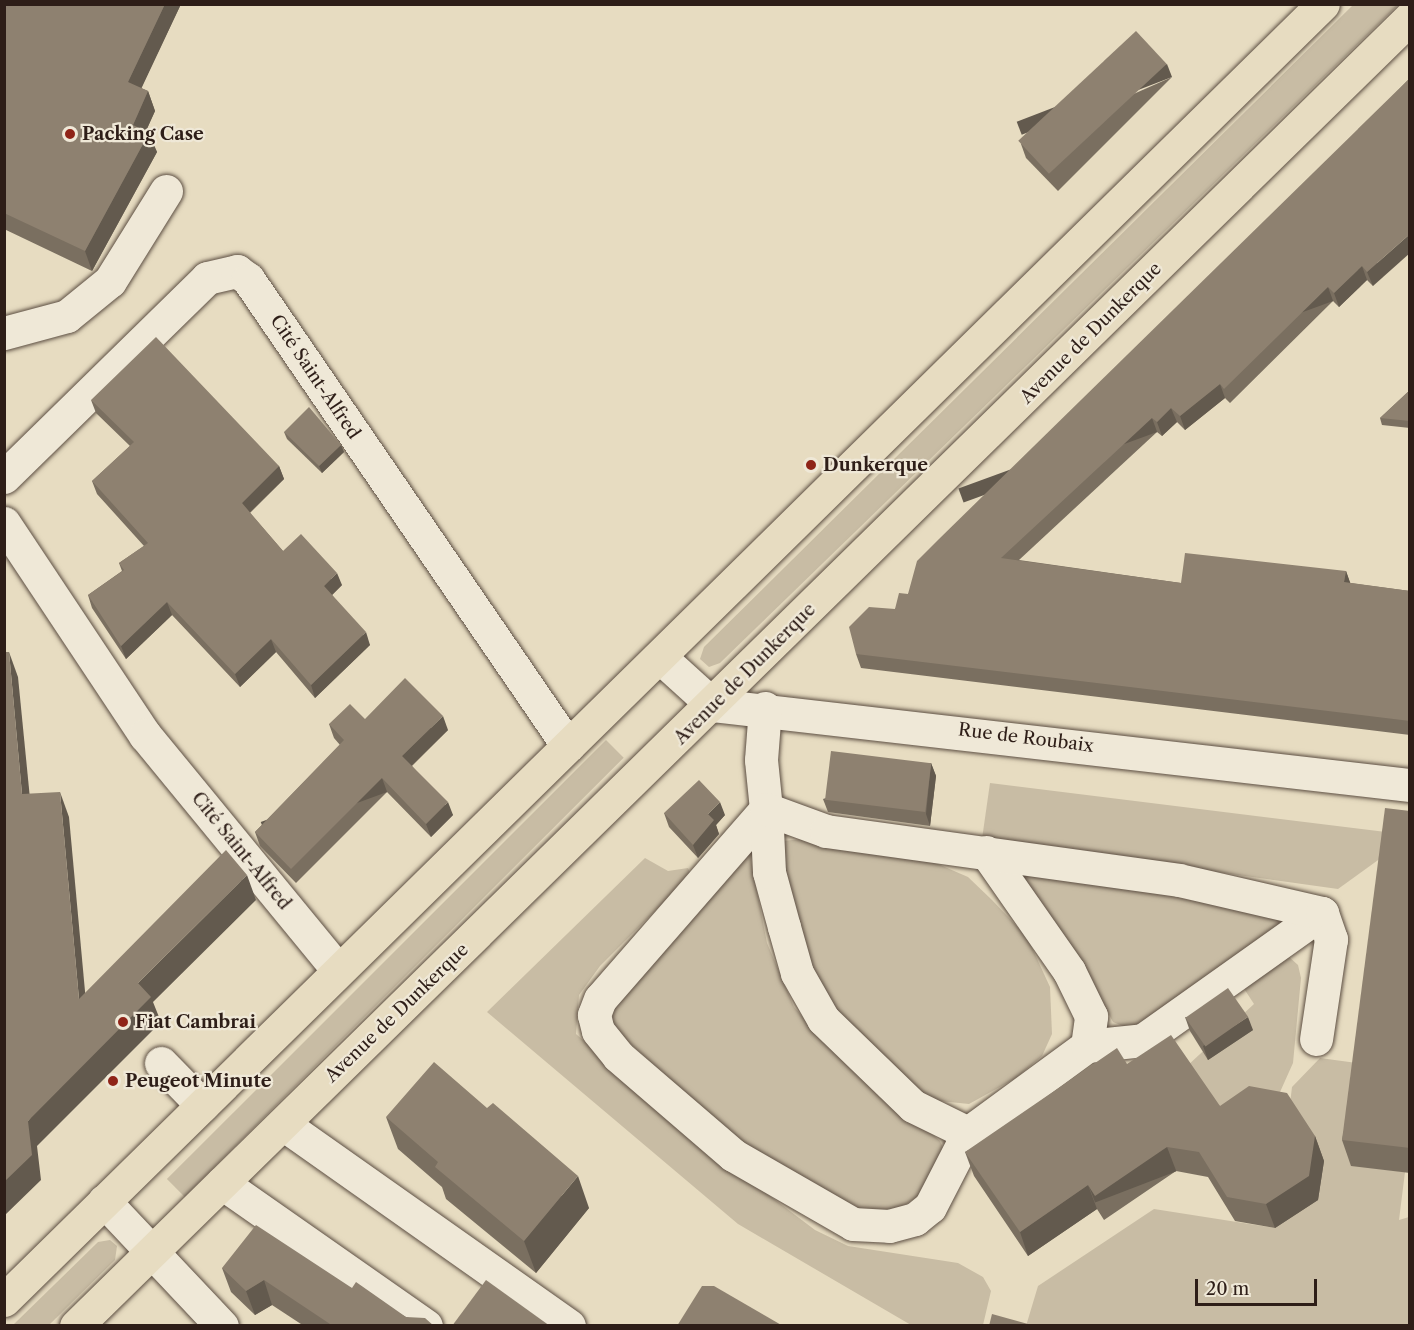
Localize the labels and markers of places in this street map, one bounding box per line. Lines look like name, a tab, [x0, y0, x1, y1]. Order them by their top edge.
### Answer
place label: Packing Case	[82, 123, 204, 145]
marker: Packing Case	[63, 127, 77, 141]
place label: Dunkerque	[823, 454, 928, 476]
marker: Dunkerque	[804, 458, 818, 472]
place label: Fiat Cambrai	[135, 1011, 256, 1033]
marker: Fiat Cambrai	[116, 1015, 130, 1029]
place label: Peugeot Minute	[125, 1070, 272, 1092]
marker: Peugeot Minute	[106, 1074, 120, 1088]

